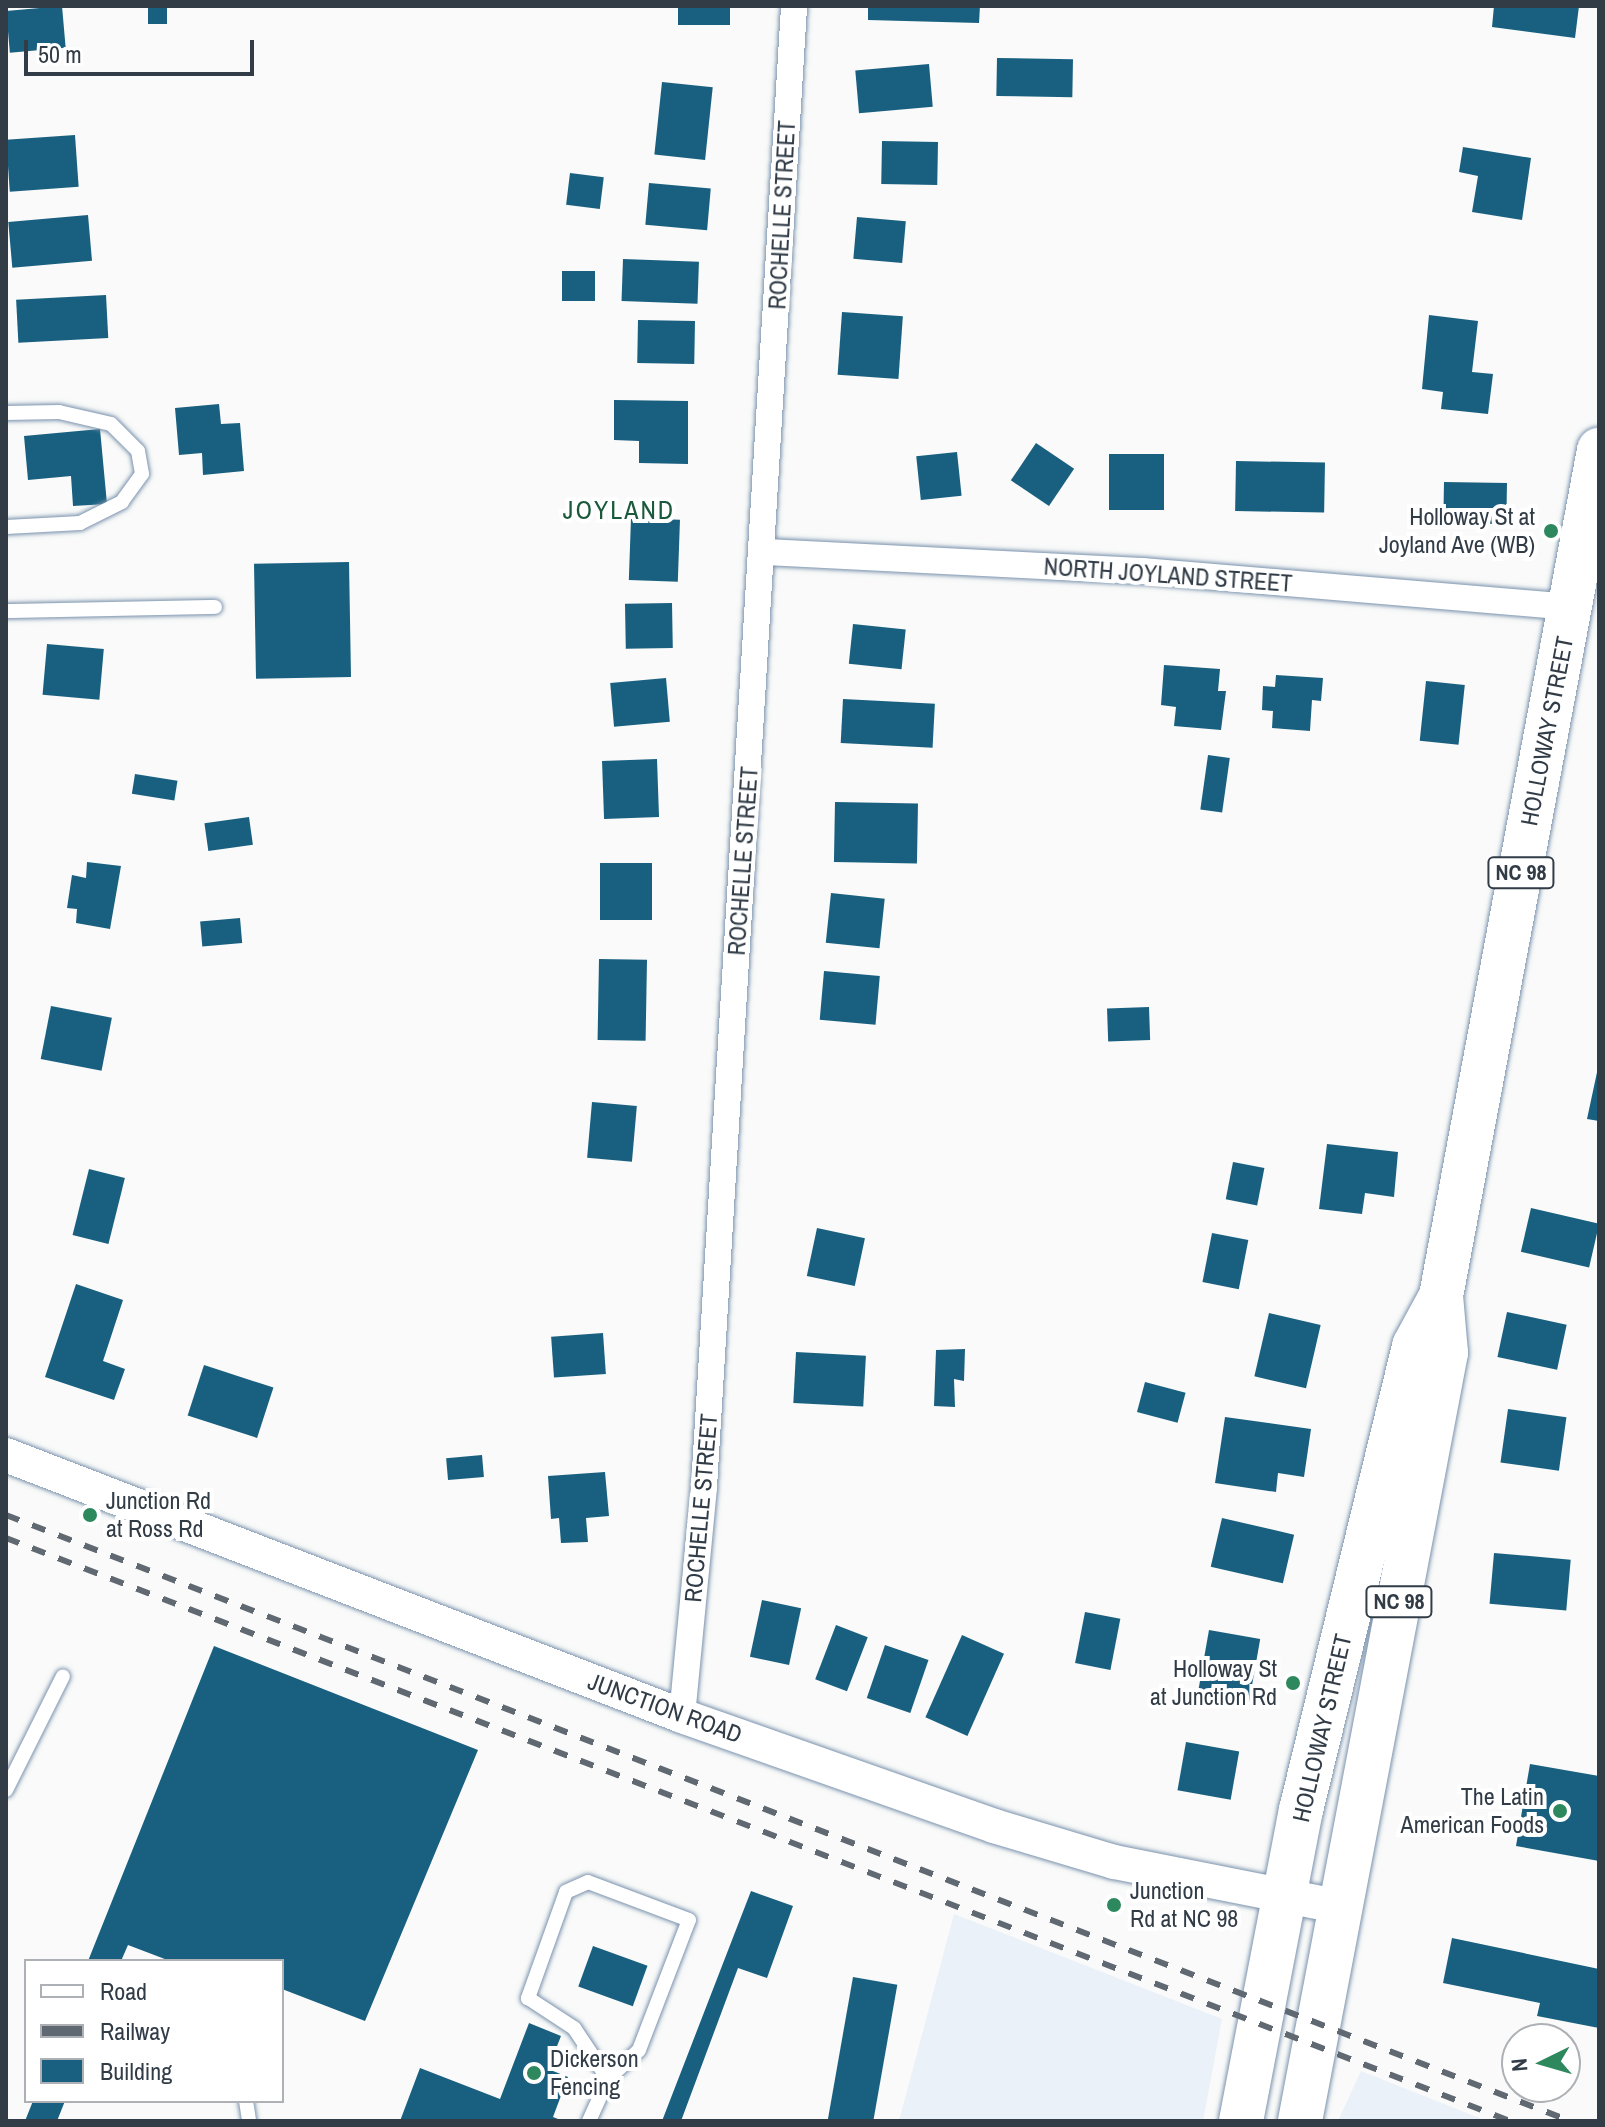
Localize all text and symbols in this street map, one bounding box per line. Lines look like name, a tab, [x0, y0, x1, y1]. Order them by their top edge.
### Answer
scale bar	[28, 24, 258, 74]
text: 50 m	[38, 38, 82, 70]
street label: ROCHELLE STREET	[763, 120, 801, 310]
district label: JOYLAND	[563, 494, 675, 526]
place label: Holloway St at Joyland Ave (WB)	[1378, 503, 1535, 559]
marker: Holloway St at Joyland Ave (WB)	[1542, 522, 1560, 540]
street label: NORTH JOYLAND STREET	[1043, 552, 1293, 598]
street label: HOLLOWAY STREET	[1514, 634, 1580, 828]
street label: ROCHELLE STREET	[722, 766, 764, 956]
road number: NC 98	[1487, 855, 1555, 891]
street label: ROCHELLE STREET	[678, 1413, 724, 1603]
place label: Junction Rd at Ross Rd	[106, 1487, 211, 1543]
marker: Junction Rd at Ross Rd	[81, 1506, 99, 1524]
road number: NC 98	[1365, 1584, 1433, 1620]
street label: HOLLOWAY STREET	[1286, 1631, 1358, 1825]
place label: Holloway St at Junction Rd	[1150, 1655, 1277, 1711]
street label: JUNCTION ROAD	[584, 1667, 746, 1749]
marker: Holloway St at Junction Rd	[1284, 1674, 1302, 1692]
place label: The Latin American Foods	[1401, 1783, 1544, 1839]
marker: The Latin American Foods	[1551, 1802, 1569, 1820]
place label: Junction Rd at NC 98	[1130, 1877, 1238, 1933]
marker: Junction Rd at NC 98	[1105, 1896, 1123, 1914]
legend	[24, 1959, 284, 2103]
text: Road	[100, 1975, 147, 2007]
text: Railway	[100, 2015, 170, 2047]
north arrow	[1501, 2023, 1581, 2103]
place label: Dickerson Fencing	[550, 2045, 639, 2101]
text: Building	[100, 2055, 172, 2087]
text: N	[1504, 2057, 1535, 2073]
marker: Dickerson Fencing	[525, 2064, 543, 2082]

